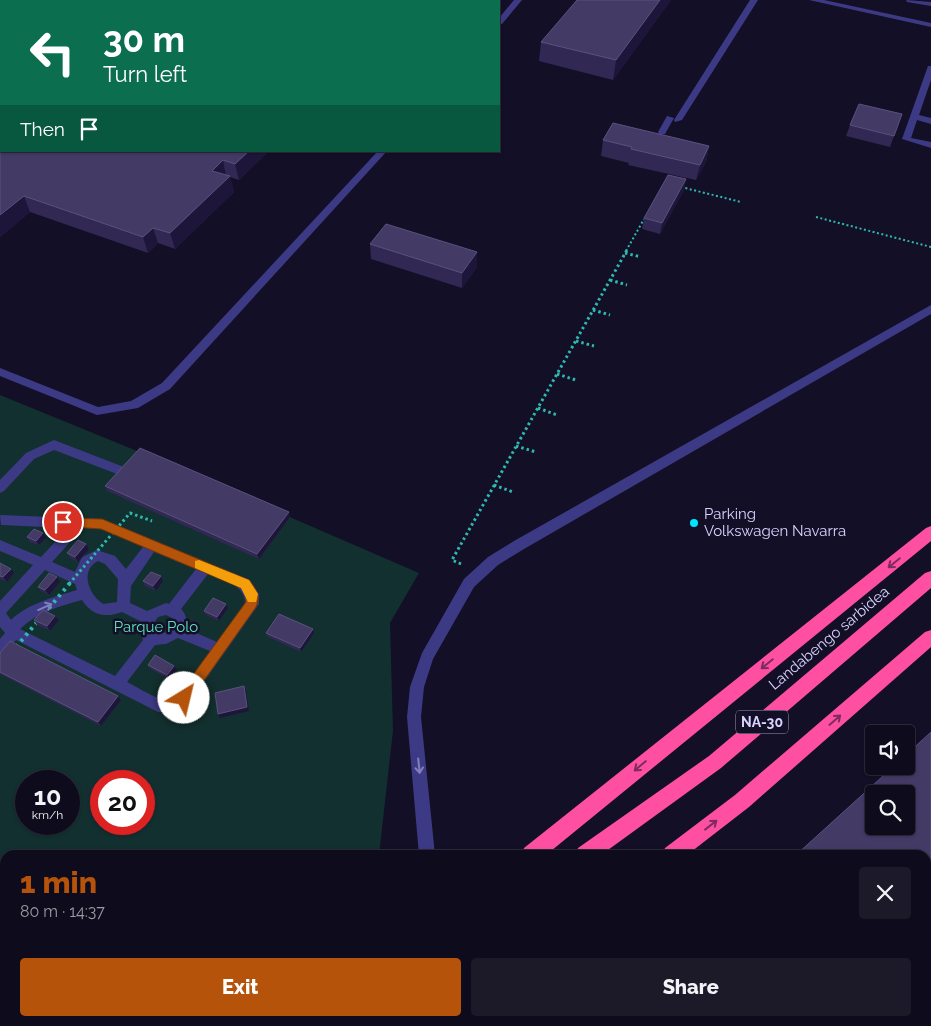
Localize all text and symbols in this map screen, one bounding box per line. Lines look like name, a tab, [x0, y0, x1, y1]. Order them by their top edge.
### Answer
text: 30 m	[103, 19, 185, 60]
icon: left	[20, 20, 85, 85]
text: Turn left	[103, 61, 187, 87]
icon: arrive	[75, 115, 103, 143]
text: Then	[20, 118, 65, 140]
pin	[42, 501, 84, 543]
place label: Parking Volkswagen Navarra	[704, 505, 846, 540]
icon: arrive	[49, 508, 77, 536]
marker: Parking Volkswagen Navarra	[688, 517, 700, 529]
one-way arrow	[887, 557, 900, 568]
street label: Landabengo sarbidea	[765, 582, 893, 694]
one-way arrow	[37, 601, 52, 611]
park label: Parque Polo	[114, 618, 198, 636]
one-way arrow	[760, 659, 773, 670]
position arrow	[157, 671, 209, 723]
road number: NA-30	[736, 710, 788, 734]
one-way arrow	[828, 715, 841, 726]
map controls	[865, 725, 915, 835]
button: sound	[865, 725, 915, 775]
one-way arrow	[414, 758, 424, 774]
one-way arrow	[634, 761, 647, 772]
speed limit sign: 20	[90, 770, 155, 835]
text: 10	[34, 781, 61, 811]
button: search	[865, 785, 915, 835]
text: km/h	[32, 808, 63, 822]
one-way arrow	[704, 820, 717, 831]
text: 1 min	[20, 865, 97, 900]
button: close	[859, 867, 911, 919]
text: 80 m · 14:37	[20, 902, 105, 921]
button: Exit	[20, 958, 461, 1016]
button: Share	[471, 958, 911, 1016]

